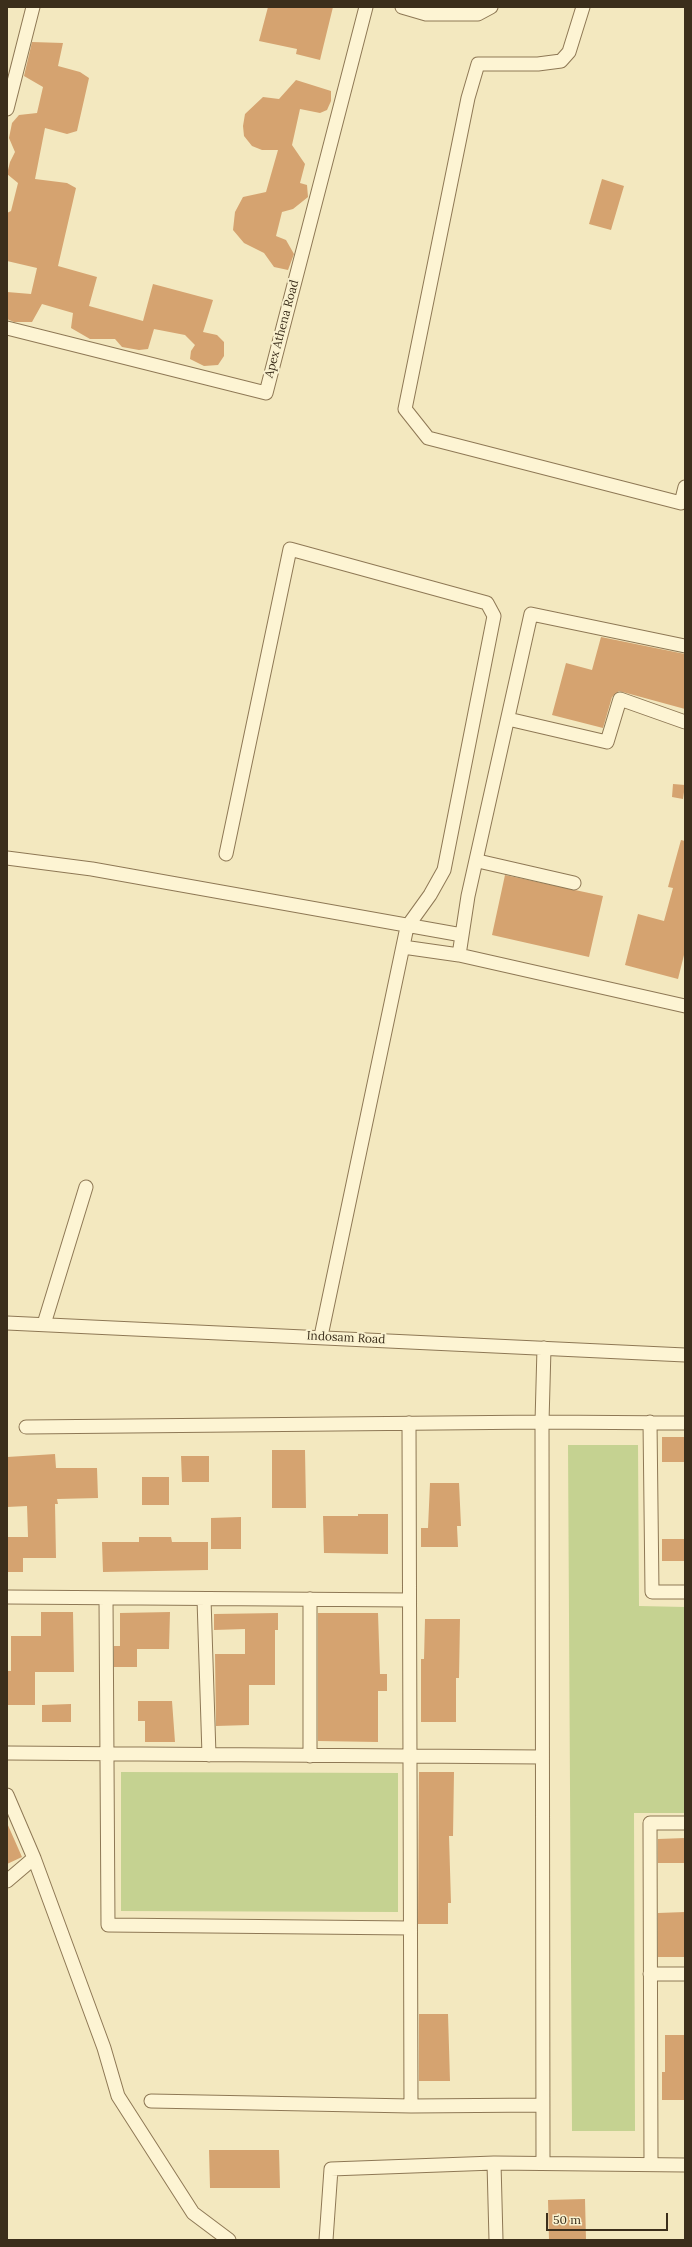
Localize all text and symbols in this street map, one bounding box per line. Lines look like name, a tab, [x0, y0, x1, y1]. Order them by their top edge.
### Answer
street label: Apex Athena Road	[262, 278, 302, 380]
street label: Indosam Road	[306, 1329, 386, 1347]
scale bar	[548, 2205, 670, 2231]
text: 50 m	[553, 2212, 581, 2227]

